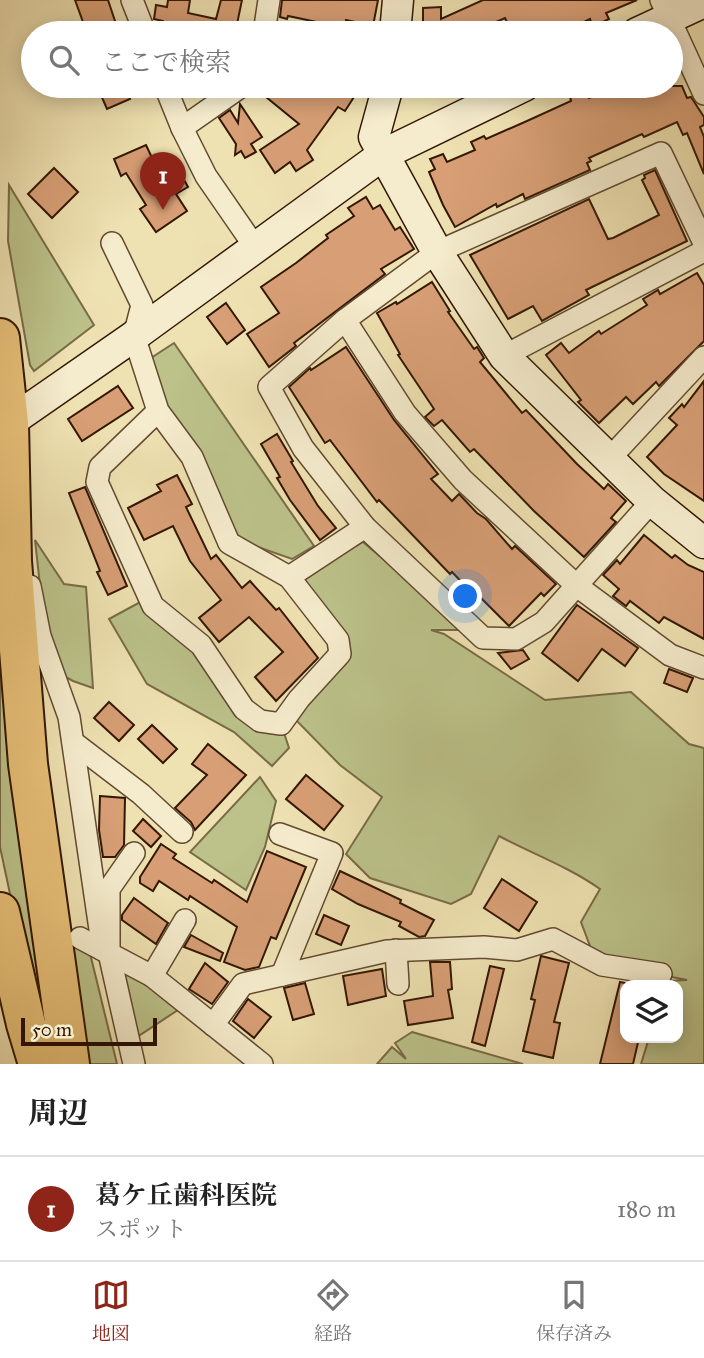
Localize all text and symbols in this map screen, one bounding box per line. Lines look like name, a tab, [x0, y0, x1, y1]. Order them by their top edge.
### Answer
search box	[21, 21, 683, 98]
icon: search	[45, 41, 83, 79]
text: ここで検索	[101, 46, 231, 78]
pin: 1	[140, 152, 186, 210]
your location	[448, 579, 482, 613]
map controls	[620, 980, 683, 1043]
button: layers	[620, 980, 683, 1043]
scale bar	[21, 1015, 158, 1047]
text: 50 m	[32, 1018, 72, 1041]
text: 周辺	[28, 1095, 88, 1131]
text: 葛ケ丘歯科医院	[95, 1179, 277, 1211]
text: 1	[46, 1195, 56, 1223]
text: 180 m	[617, 1195, 676, 1223]
text: スポット	[95, 1215, 187, 1243]
tab: 地図	[92, 1276, 130, 1345]
tab: 経路	[314, 1276, 352, 1345]
tab: 保存済み	[536, 1276, 612, 1345]

